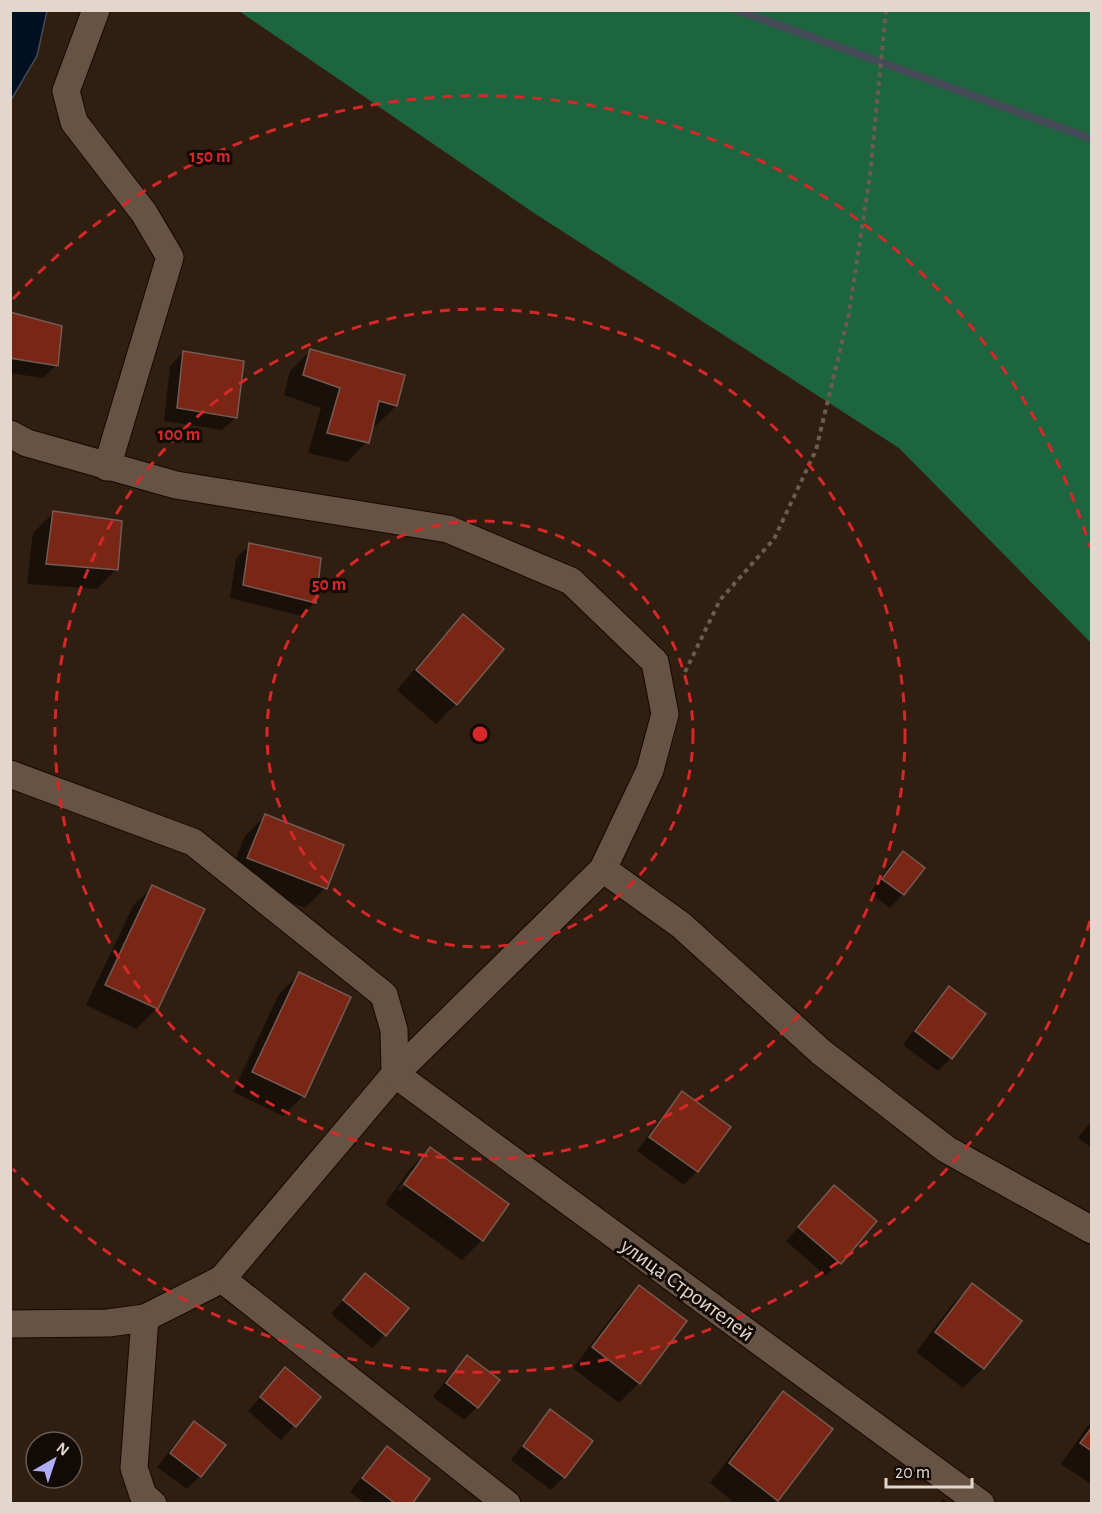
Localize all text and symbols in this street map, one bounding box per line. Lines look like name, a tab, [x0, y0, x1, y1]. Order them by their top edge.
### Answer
text: 150 m	[190, 148, 230, 166]
text: 100 m	[158, 426, 200, 444]
text: 50 m	[312, 576, 346, 594]
centre of rings	[470, 724, 490, 744]
street label: улица Строителей	[616, 1234, 758, 1345]
north arrow	[24, 1430, 84, 1490]
text: N	[53, 1439, 72, 1459]
scale bar	[886, 1451, 972, 1489]
text: 20 m	[895, 1464, 930, 1482]

